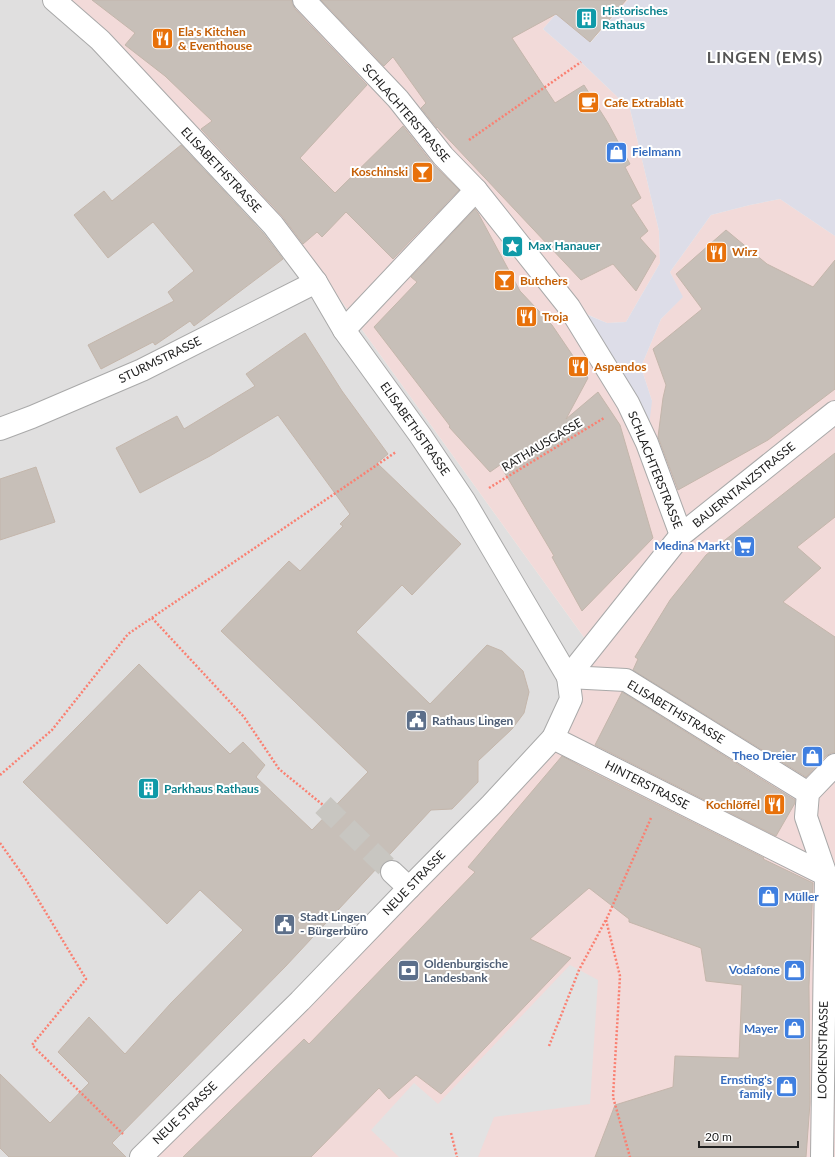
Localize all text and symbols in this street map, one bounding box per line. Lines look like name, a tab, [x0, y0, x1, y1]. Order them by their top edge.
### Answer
place label: Historisches Rathaus	[602, 3, 668, 32]
building icon: Historisches Rathaus	[573, 5, 599, 31]
place label: Ela's Kitchen & Eventhouse	[178, 24, 253, 53]
restaurant icon: Ela's Kitchen & Eventhouse	[149, 26, 175, 52]
district label: LINGEN (EMS)	[707, 47, 823, 66]
street label: SCHLACHTERSTRASSE	[359, 60, 453, 165]
cafe icon: Cafe Extrablatt	[576, 90, 602, 116]
place label: Cafe Extrablatt	[604, 95, 684, 110]
street label: ELISABETHSTRASSE	[178, 124, 265, 215]
shop icon: Fielmann	[604, 139, 630, 165]
place label: Fielmann	[632, 144, 681, 159]
bar icon: Koschinski	[410, 159, 436, 185]
place label: Koschinski	[351, 164, 408, 179]
place icon: Max Hanauer	[499, 233, 525, 259]
place label: Max Hanauer	[528, 238, 601, 253]
restaurant icon: Wirz	[703, 239, 729, 265]
place label: Wirz	[732, 244, 758, 259]
bar icon: Butchers	[492, 268, 518, 294]
place label: Butchers	[520, 273, 568, 288]
restaurant icon: Troja	[514, 304, 540, 330]
place label: Troja	[542, 309, 568, 324]
street label: STURMSTRASSE	[116, 333, 204, 386]
restaurant icon: Aspendos	[566, 354, 592, 380]
place label: Aspendos	[593, 359, 647, 374]
street label: ELISABETHSTRASSE	[377, 379, 453, 479]
street label: SCHLACHTERSTRASSE	[625, 409, 686, 531]
street label: RATHAUSGASSE	[499, 415, 585, 474]
street label: BAUERNTANZSTRASSE	[689, 438, 798, 531]
supermarket icon: Medina Markt	[732, 533, 758, 559]
place label: Medina Markt	[654, 538, 731, 553]
street label: ELISABETHSTRASSE	[625, 677, 728, 747]
public building icon: Rathaus Lingen	[404, 708, 430, 734]
place label: Rathaus Lingen	[432, 713, 514, 728]
shop icon: Theo Dreier	[799, 743, 825, 769]
place label: Theo Dreier	[732, 748, 797, 763]
street label: HINTERSTRASSE	[603, 757, 692, 812]
building icon: Parkhaus Rathaus	[136, 776, 162, 802]
place label: Parkhaus Rathaus	[164, 781, 259, 796]
restaurant icon: Kochlöffel	[762, 792, 788, 818]
place label: Kochlöffel	[706, 797, 760, 812]
street label: NEUE STRASSE	[379, 847, 448, 918]
shop icon: Müller	[756, 884, 782, 910]
place label: Müller	[784, 889, 819, 904]
place label: Stadt Lingen - Bürgerbüro	[300, 909, 368, 938]
public building icon: Stadt Lingen - Bürgerbüro	[271, 911, 297, 937]
place label: Oldenburgische Landesbank	[424, 956, 509, 985]
shop icon: Vodafone	[782, 957, 808, 983]
bank icon: Oldenburgische Landesbank	[396, 958, 422, 984]
place label: Vodafone	[728, 962, 781, 977]
street label: LOOKENSTRASSE	[814, 1001, 831, 1099]
shop icon: Mayer	[781, 1016, 807, 1042]
place label: Mayer	[744, 1021, 779, 1036]
place label: Ernsting's family	[720, 1072, 773, 1101]
shop icon: Ernsting's family	[774, 1074, 800, 1100]
street label: NEUE STRASSE	[149, 1078, 220, 1147]
scale bar	[699, 1123, 798, 1149]
text: 20 m	[705, 1129, 732, 1144]

